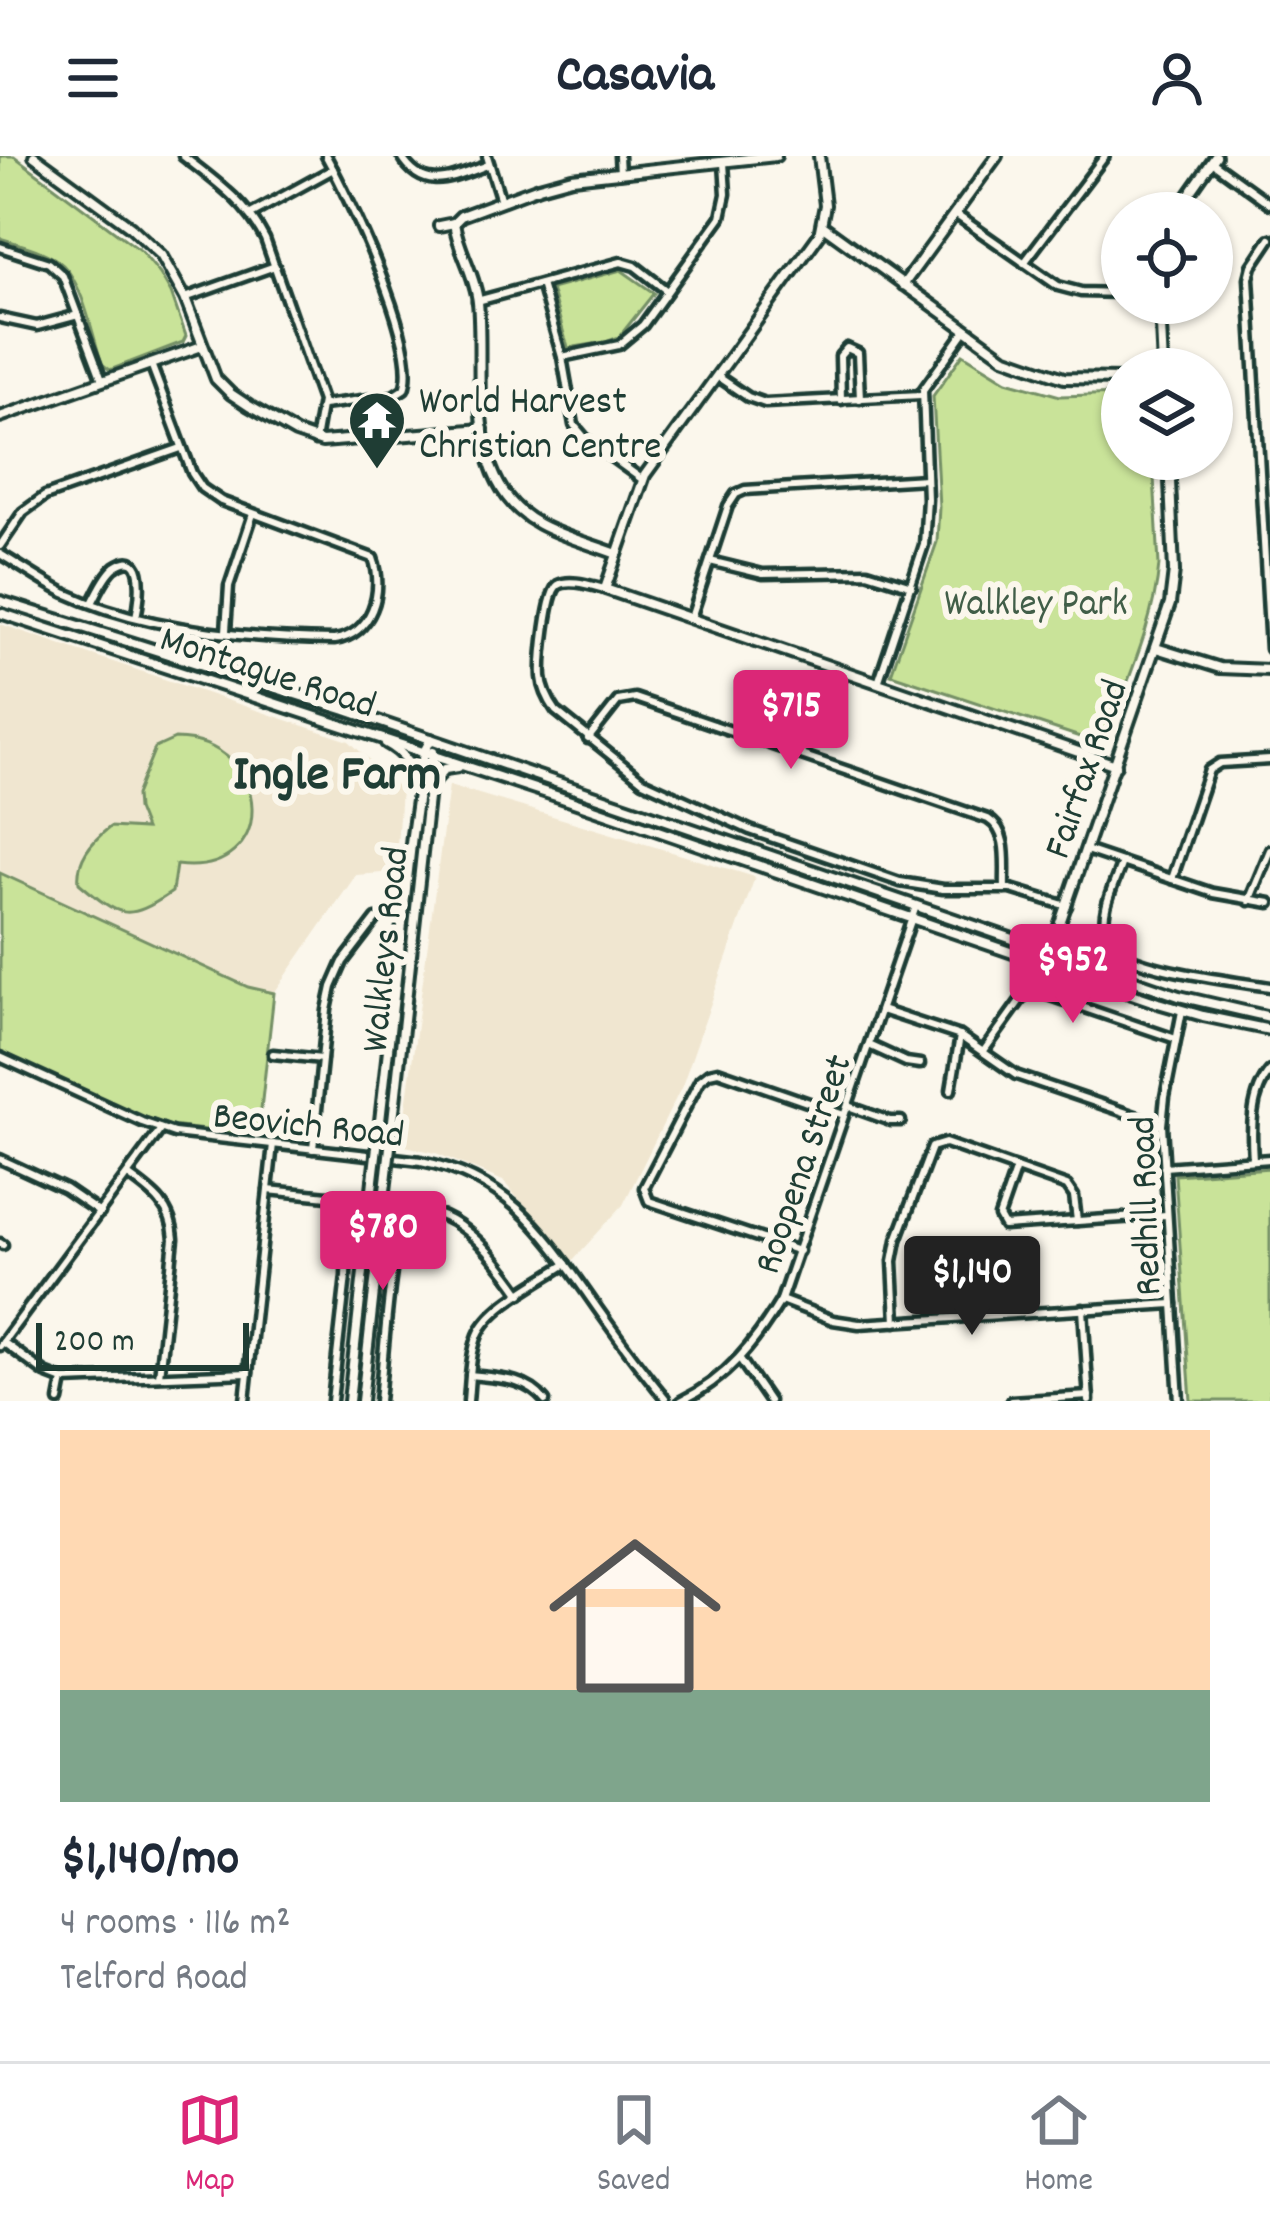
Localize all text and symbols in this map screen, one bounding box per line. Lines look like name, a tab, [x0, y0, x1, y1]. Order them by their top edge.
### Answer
text: Casavia	[556, 40, 714, 117]
icon: menu	[60, 45, 126, 111]
icon: person	[1144, 45, 1210, 111]
map controls	[1101, 192, 1233, 480]
button: locate	[1101, 192, 1233, 324]
button: layers	[1101, 348, 1233, 480]
place label: World Harvest Christian Centre	[419, 377, 661, 477]
temple icon: World Harvest Christian Centre	[346, 389, 408, 471]
park label: Walkley Park	[944, 579, 1128, 634]
street label: Montague Road	[152, 614, 382, 736]
pin: $715	[720, 670, 862, 772]
street label: Fairfax Road	[1033, 673, 1145, 867]
text: $715	[760, 681, 822, 736]
district label: Ingle Farm	[233, 742, 441, 814]
street label: Walkleys Road	[350, 844, 427, 1055]
pin: $952	[1002, 924, 1144, 1026]
text: $952	[1037, 935, 1109, 990]
street label: Roopena Street	[743, 1048, 869, 1282]
street label: Beovich Road	[210, 1091, 407, 1166]
street label: Redhill Road	[1118, 1115, 1179, 1297]
pin: $780	[312, 1191, 454, 1293]
text: $780	[347, 1202, 419, 1257]
pin: $1,140	[874, 1236, 1070, 1338]
text: $1,140	[931, 1247, 1013, 1302]
scale bar	[36, 1317, 249, 1370]
text: 200 m	[54, 1320, 135, 1367]
icon: home	[527, 1508, 743, 1724]
text: $1,140/mo	[60, 1826, 239, 1898]
text: 4 rooms · 116 m²	[60, 1898, 290, 1953]
text: Telford Road	[60, 1953, 248, 2008]
tab: Map	[177, 2087, 243, 2206]
tab: Saved	[597, 2087, 670, 2206]
tab: Home	[1024, 2087, 1093, 2206]

